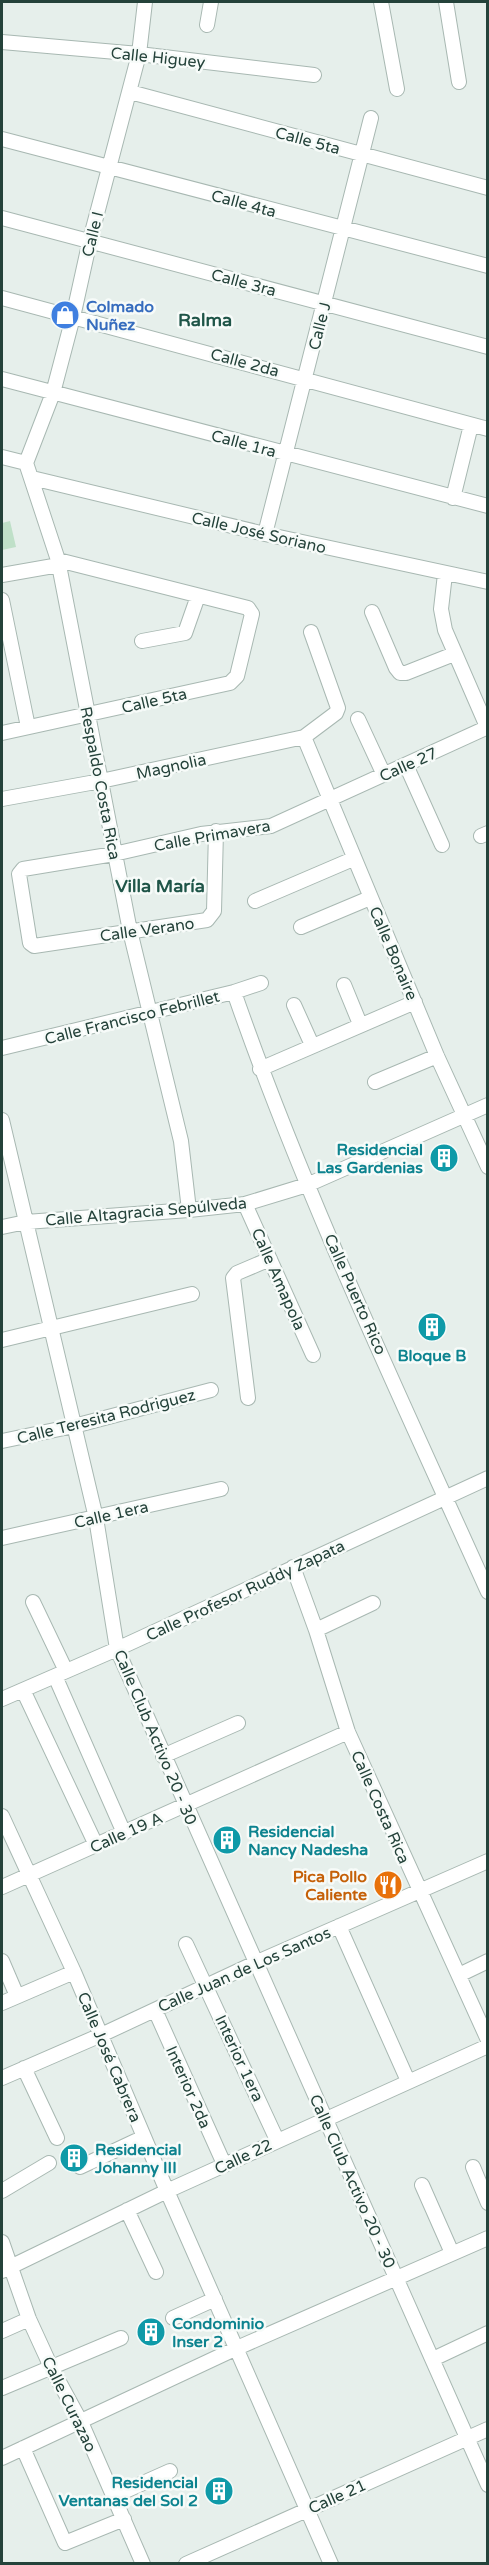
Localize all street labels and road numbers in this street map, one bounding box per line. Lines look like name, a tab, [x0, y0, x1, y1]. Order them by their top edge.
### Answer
street label: Calle Higuey	[110, 43, 206, 73]
street label: Calle 5ta	[273, 123, 342, 159]
street label: Calle 4ta	[209, 186, 278, 222]
street label: Calle I	[78, 210, 108, 259]
street label: Calle 3ra	[209, 265, 278, 301]
street label: Calle J	[304, 300, 336, 352]
street label: Calle 2da	[208, 344, 281, 382]
street label: Calle 1ra	[209, 426, 278, 462]
street label: Calle José Soriano	[190, 508, 328, 558]
street label: Calle 5ta	[120, 684, 189, 718]
street label: Respaldo Costa Rica	[75, 705, 125, 861]
street label: Calle 27	[376, 743, 441, 787]
street label: Magnolia	[134, 750, 208, 784]
street label: Calle Primavera	[152, 816, 272, 856]
street label: Calle Bonaire	[364, 904, 422, 1003]
street label: Calle Verano	[99, 913, 196, 947]
street label: Calle Francisco Febrillet	[43, 987, 222, 1049]
street label: Calle Altagracia Sepúlveda	[44, 1193, 248, 1231]
street label: Calle Amapola	[247, 1225, 310, 1334]
street label: Calle Puerto Rico	[319, 1231, 391, 1358]
street label: Calle Teresita Rodriguez	[15, 1385, 198, 1449]
street label: Calle 1era	[72, 1497, 150, 1533]
street label: Calle Profesor Ruddy Zapata	[143, 1536, 348, 1646]
street label: Calle Club Activo 20 - 30	[109, 1647, 201, 1828]
street label: Calle Costa Rica	[346, 1748, 414, 1867]
street label: Calle 19 A	[87, 1808, 166, 1858]
street label: Calle Juan de Los Santos	[155, 1923, 334, 2017]
street label: Calle José Cabrera	[73, 1989, 146, 2126]
street label: Interior 1era	[210, 2012, 268, 2105]
street label: Interior 2da	[161, 2043, 215, 2132]
street label: Calle Club Activo 20 - 30	[305, 2091, 399, 2271]
street label: Calle 22	[211, 2135, 275, 2179]
street label: Calle Curazao	[37, 2353, 101, 2455]
street label: Calle 21	[305, 2475, 370, 2519]

